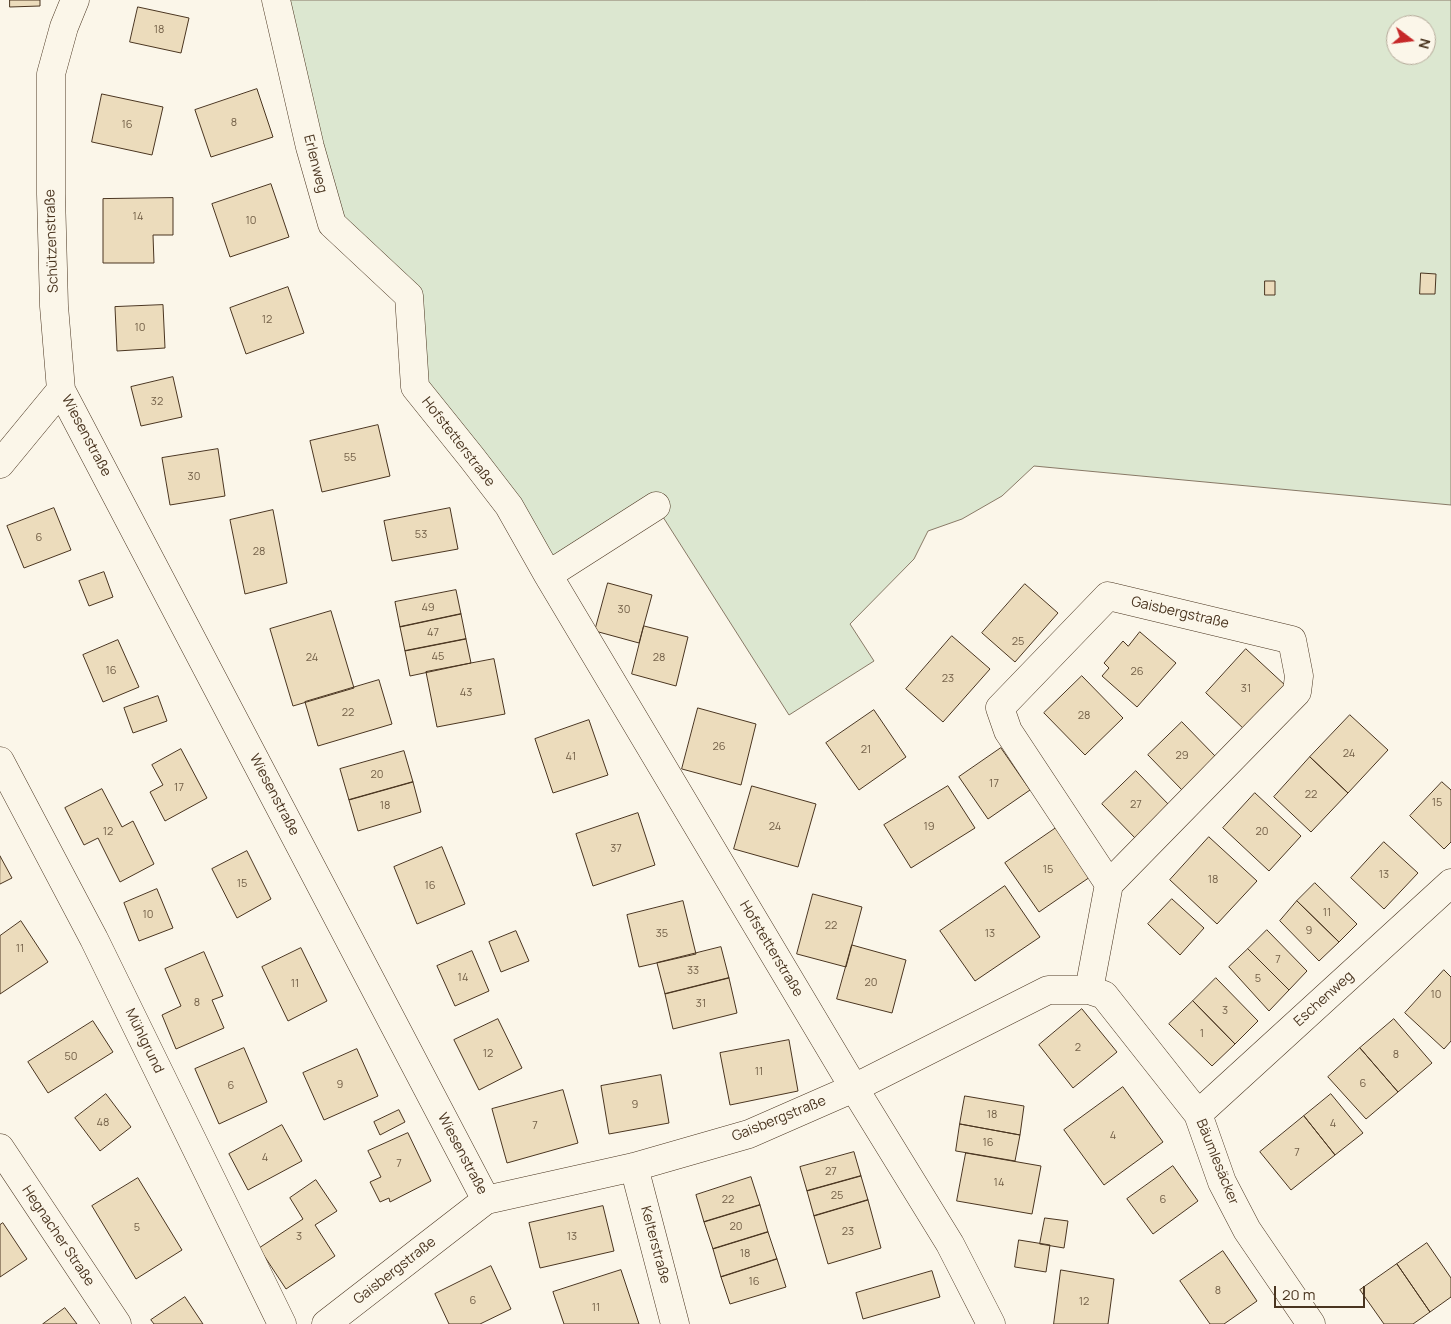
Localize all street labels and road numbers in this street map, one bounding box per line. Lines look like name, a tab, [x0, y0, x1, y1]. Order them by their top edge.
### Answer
street label: Erlenweg	[300, 133, 330, 195]
street label: Schützenstraße	[42, 189, 62, 293]
street label: Wiesenstraße	[57, 392, 115, 480]
street label: Hofstetterstraße	[418, 394, 498, 490]
street label: Gaisbergstraße	[1129, 594, 1231, 632]
street label: Wiesenstraße	[245, 751, 303, 839]
street label: Hofstetterstraße	[736, 898, 806, 1000]
street label: Eschenweg	[1291, 968, 1357, 1030]
street label: Mühlgrund	[121, 1006, 167, 1076]
street label: Gaisbergstraße	[730, 1093, 828, 1145]
street label: Wiesenstraße	[433, 1110, 491, 1198]
street label: Bäumlesäcker	[1192, 1117, 1242, 1207]
street label: Hegnacher Straße	[18, 1183, 98, 1289]
street label: Kelterstraße	[637, 1204, 673, 1286]
street label: Gaisbergstraße	[350, 1234, 440, 1308]

